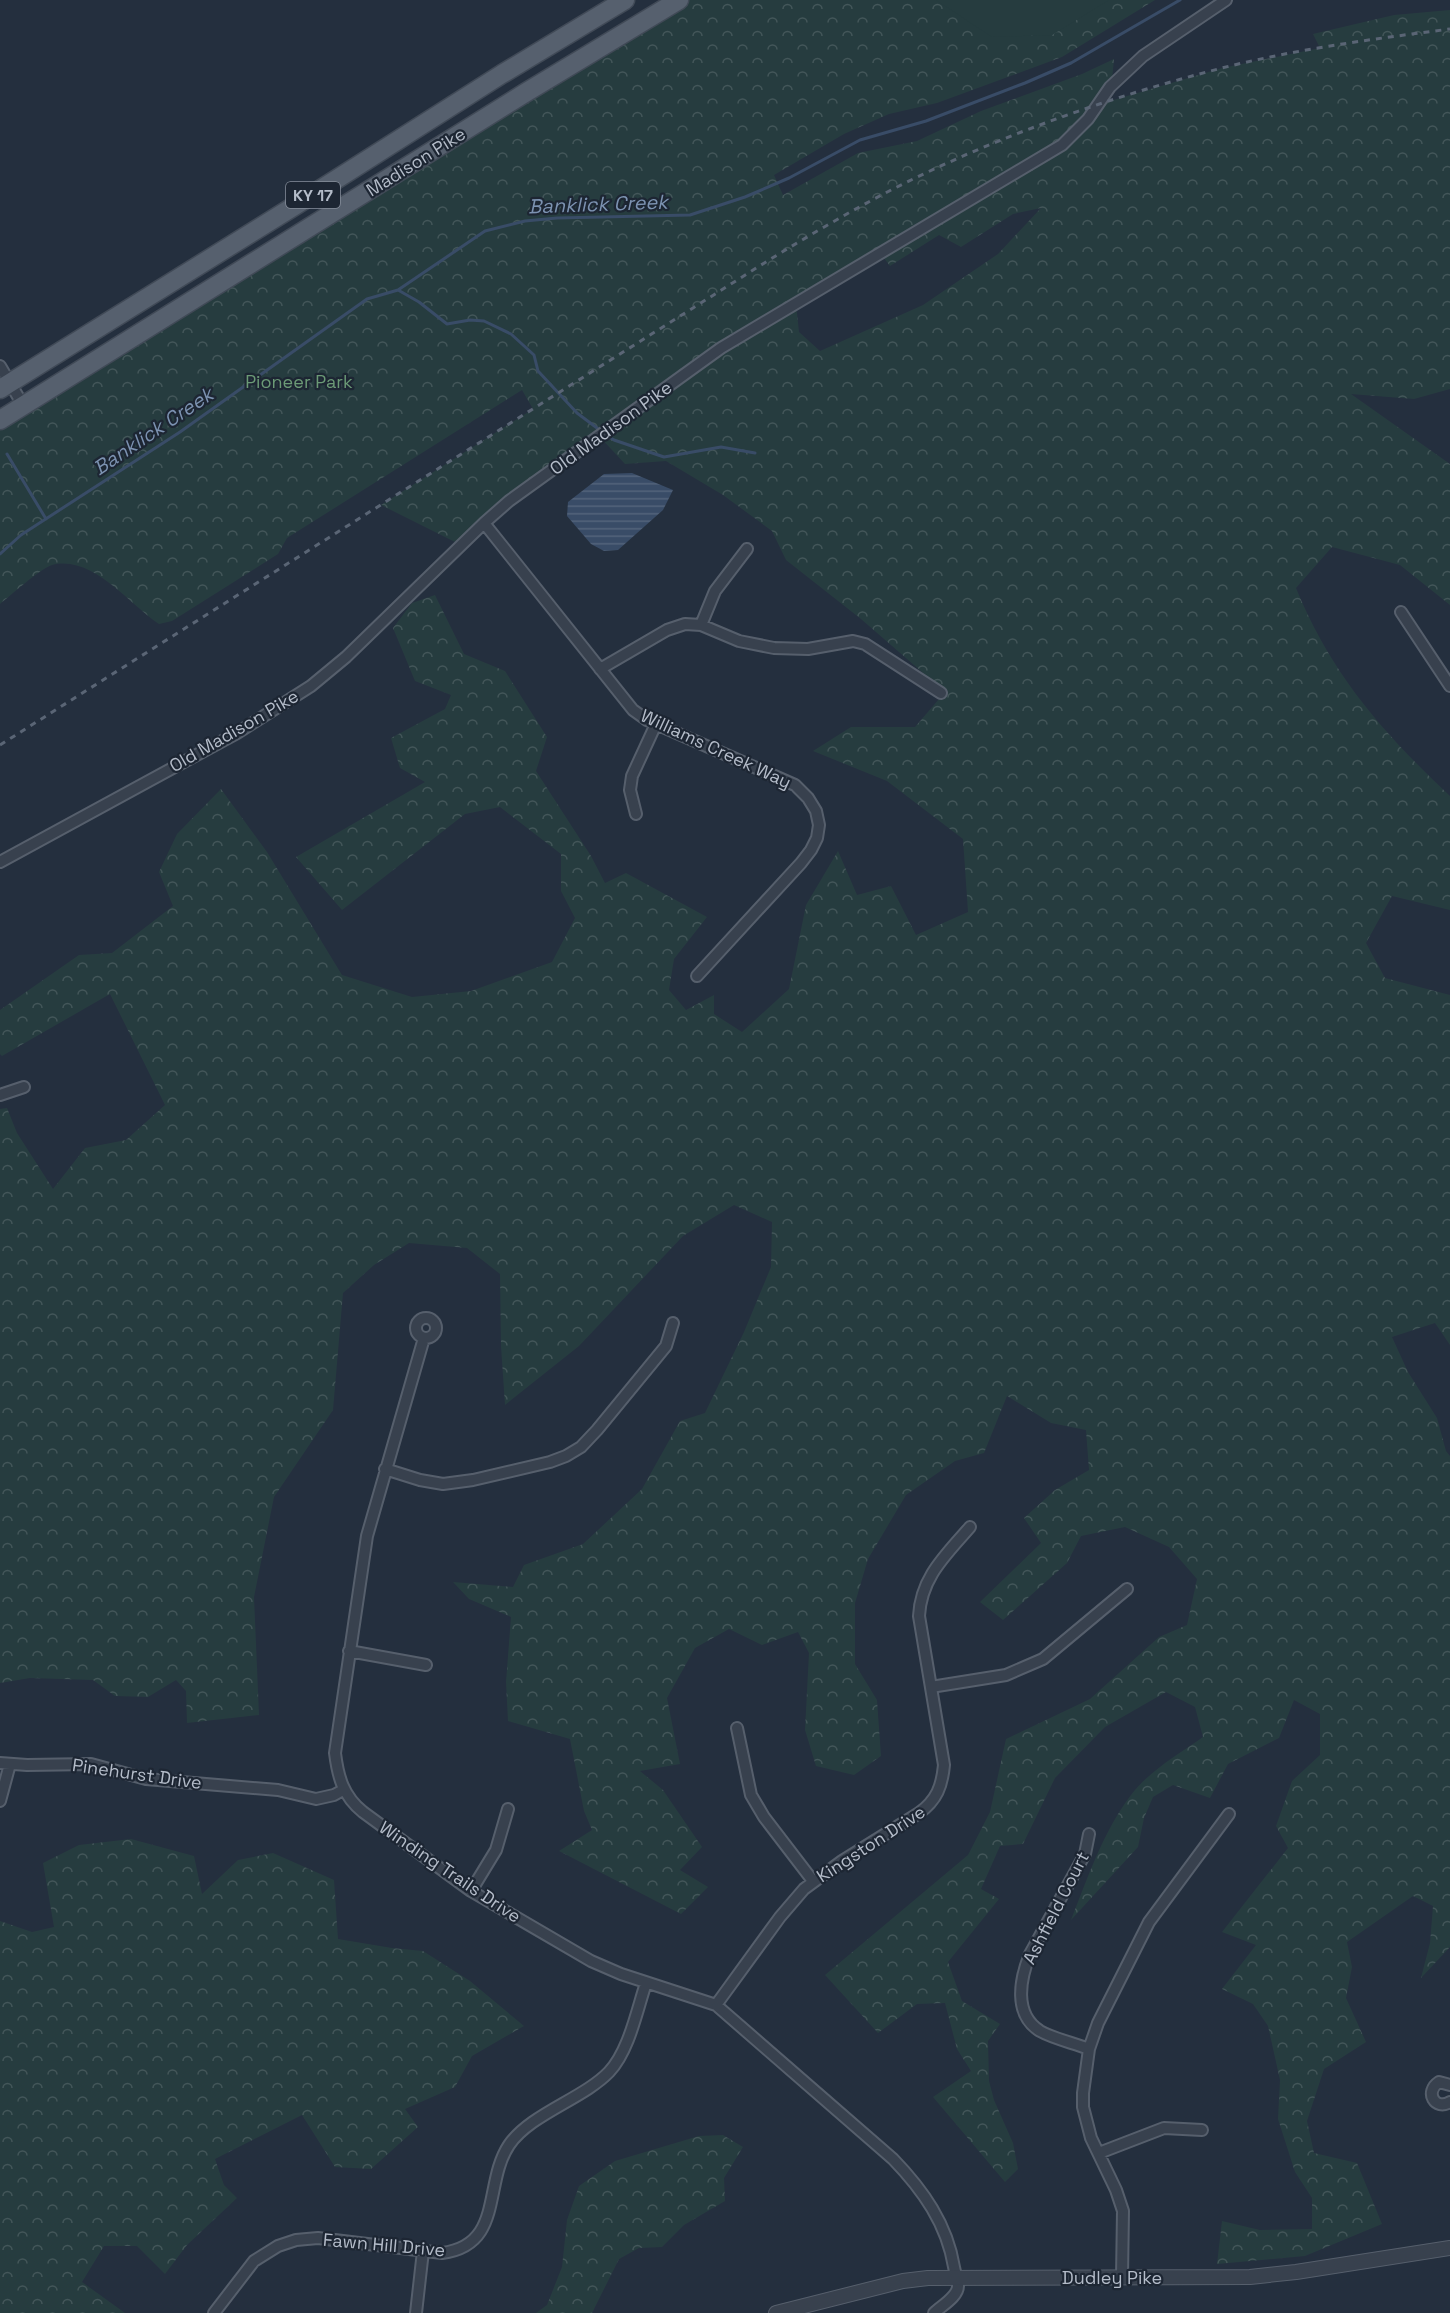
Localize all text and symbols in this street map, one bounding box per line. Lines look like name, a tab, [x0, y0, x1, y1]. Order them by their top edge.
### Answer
street label: Madison Pike	[362, 122, 470, 201]
road number: KY 17	[286, 182, 340, 208]
water label: Banklick Creek	[528, 188, 671, 219]
park label: Pioneer Park	[245, 370, 353, 393]
street label: Old Madison Pike	[545, 375, 676, 480]
water label: Banklick Creek	[88, 380, 220, 481]
street label: Old Madison Pike	[165, 684, 303, 777]
street label: Williams Creek Way	[637, 704, 795, 794]
street label: Pinehurst Drive	[71, 1753, 203, 1794]
street label: Kingston Drive	[812, 1800, 929, 1887]
street label: Winding Trails Drive	[375, 1816, 526, 1928]
street label: Ashfield Court	[1017, 1847, 1094, 1968]
street label: Fawn Hill Drive	[322, 2228, 446, 2261]
street label: Dudley Pike	[1062, 2266, 1162, 2289]

